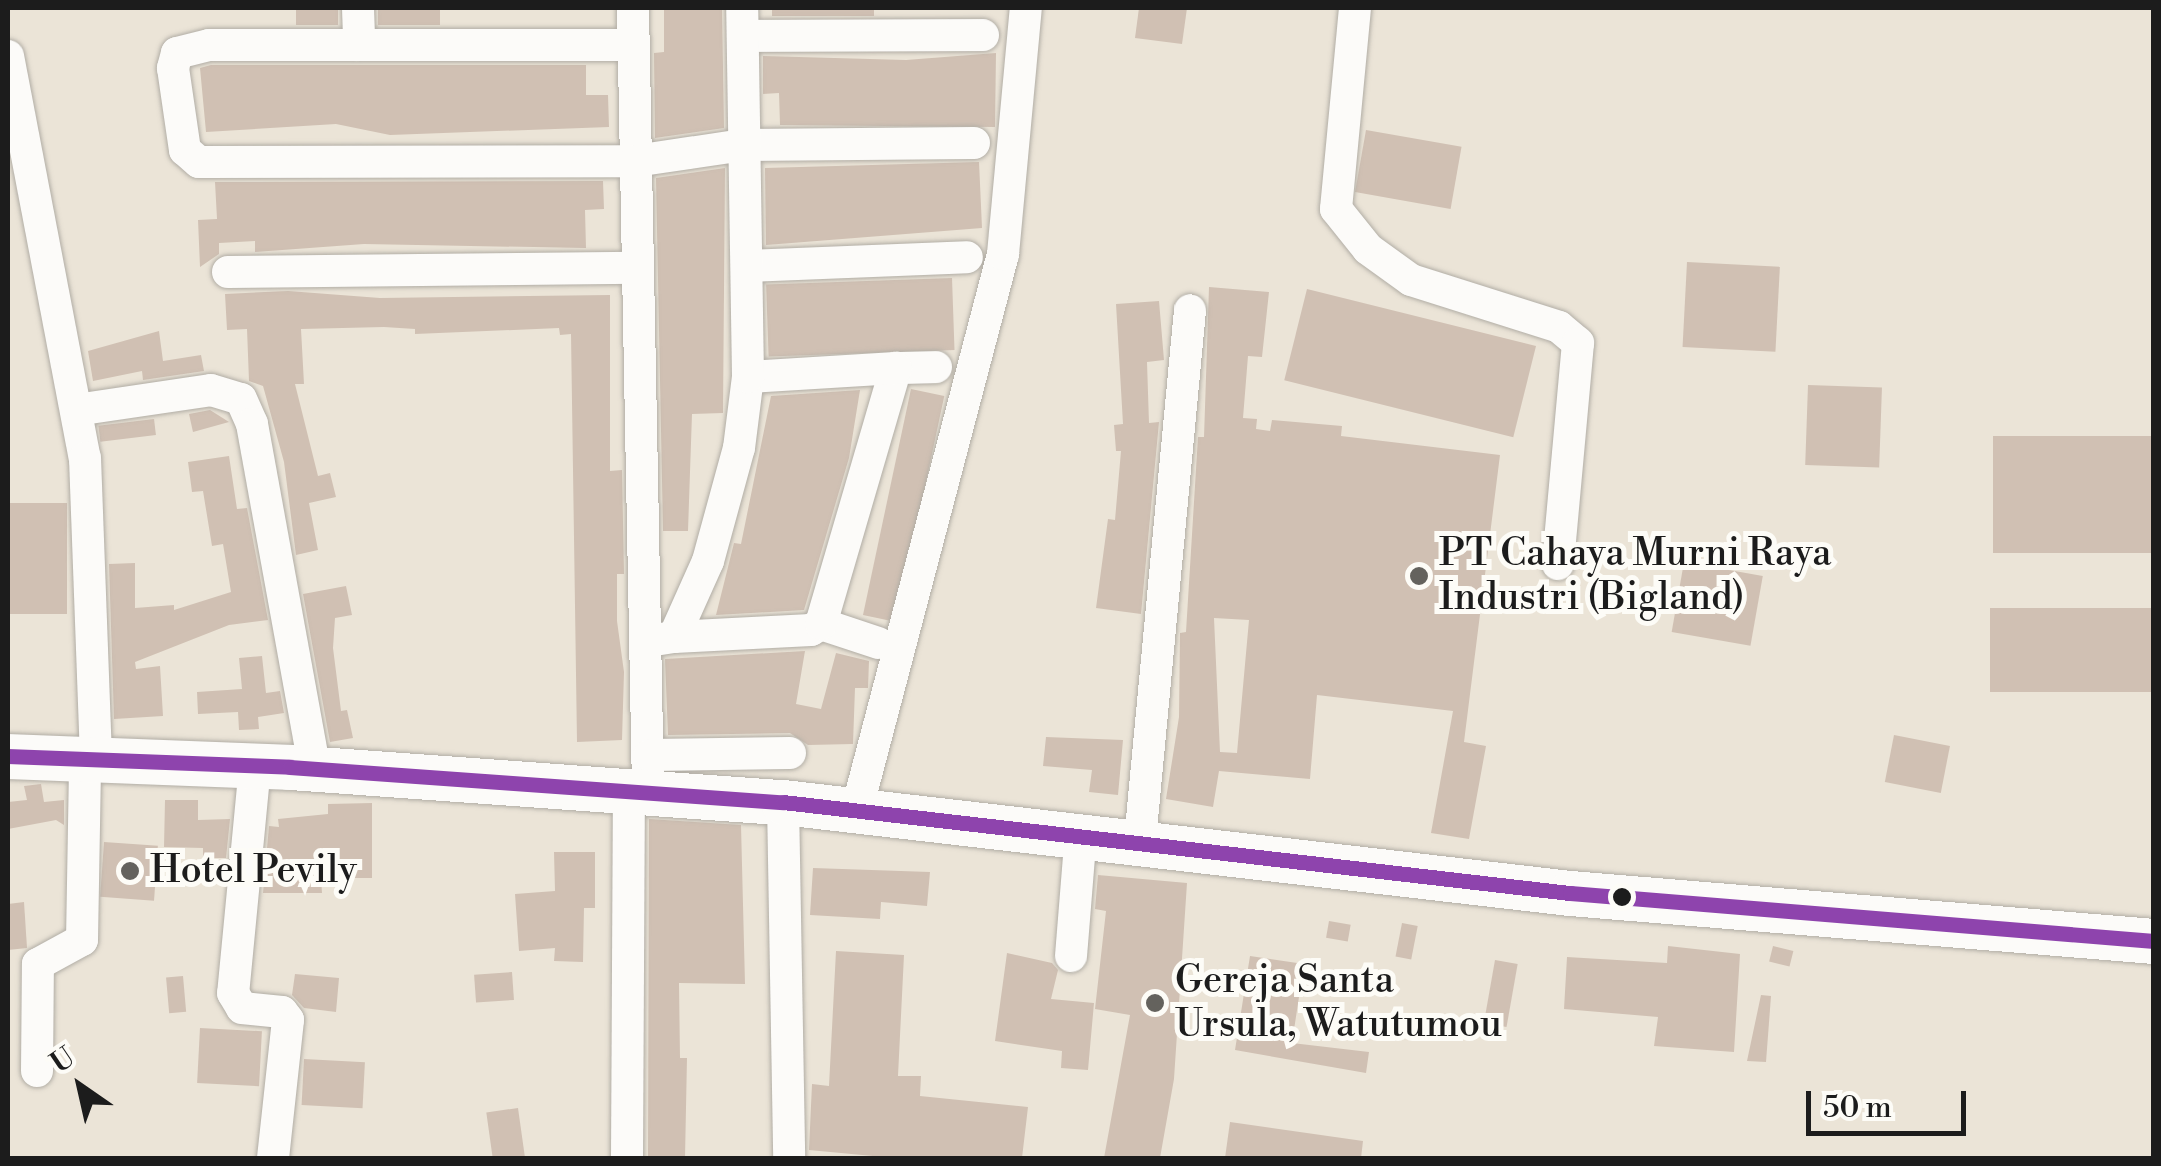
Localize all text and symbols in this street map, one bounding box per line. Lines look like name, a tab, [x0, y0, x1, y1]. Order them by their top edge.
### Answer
place label: PT Cahaya Murni Raya Industri (Bigland)	[1439, 531, 1831, 620]
marker: PT Cahaya Murni Raya Industri (Bigland)	[1408, 565, 1430, 587]
place label: Hotel Pevily	[150, 848, 357, 894]
marker: Hotel Pevily	[119, 860, 141, 882]
unlabelled marker	[1612, 887, 1632, 907]
place label: Gereja Santa Ursula, Watutumou	[1175, 958, 1502, 1048]
marker: Gereja Santa Ursula, Watutumou	[1144, 992, 1166, 1014]
north arrow	[30, 1036, 130, 1136]
text: U	[44, 1040, 82, 1081]
scale bar	[1811, 1071, 1971, 1133]
text: 50 m	[1823, 1089, 1892, 1127]

